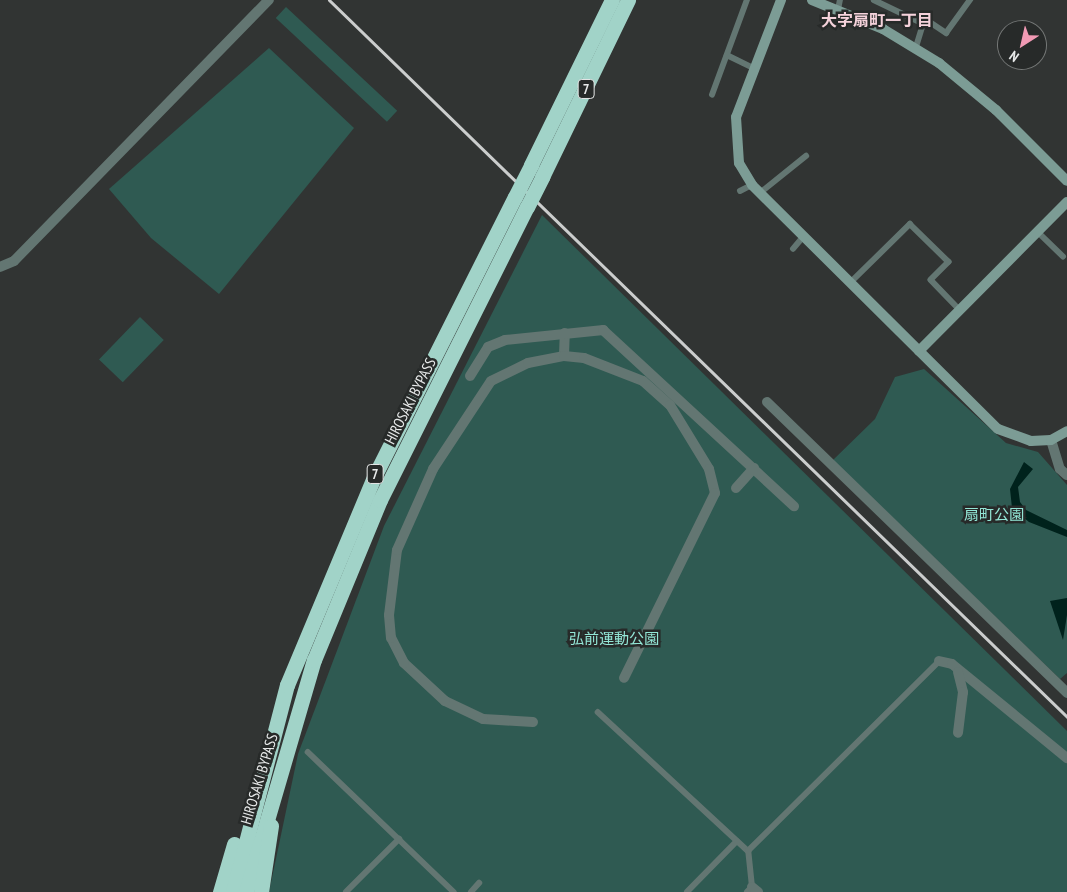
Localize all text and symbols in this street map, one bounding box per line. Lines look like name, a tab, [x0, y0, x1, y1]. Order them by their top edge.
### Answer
district label: 大字扇町一丁目	[821, 10, 933, 30]
north arrow	[997, 20, 1047, 70]
text: N	[1006, 47, 1022, 66]
road number: 7	[577, 78, 595, 100]
street label: HIROSAKI BYPASS	[381, 355, 439, 447]
road number: 7	[366, 462, 384, 486]
park label: 扇町公園	[964, 506, 1024, 524]
park label: 弘前運動公園	[569, 630, 659, 648]
street label: HIROSAKI BYPASS	[237, 731, 281, 827]

